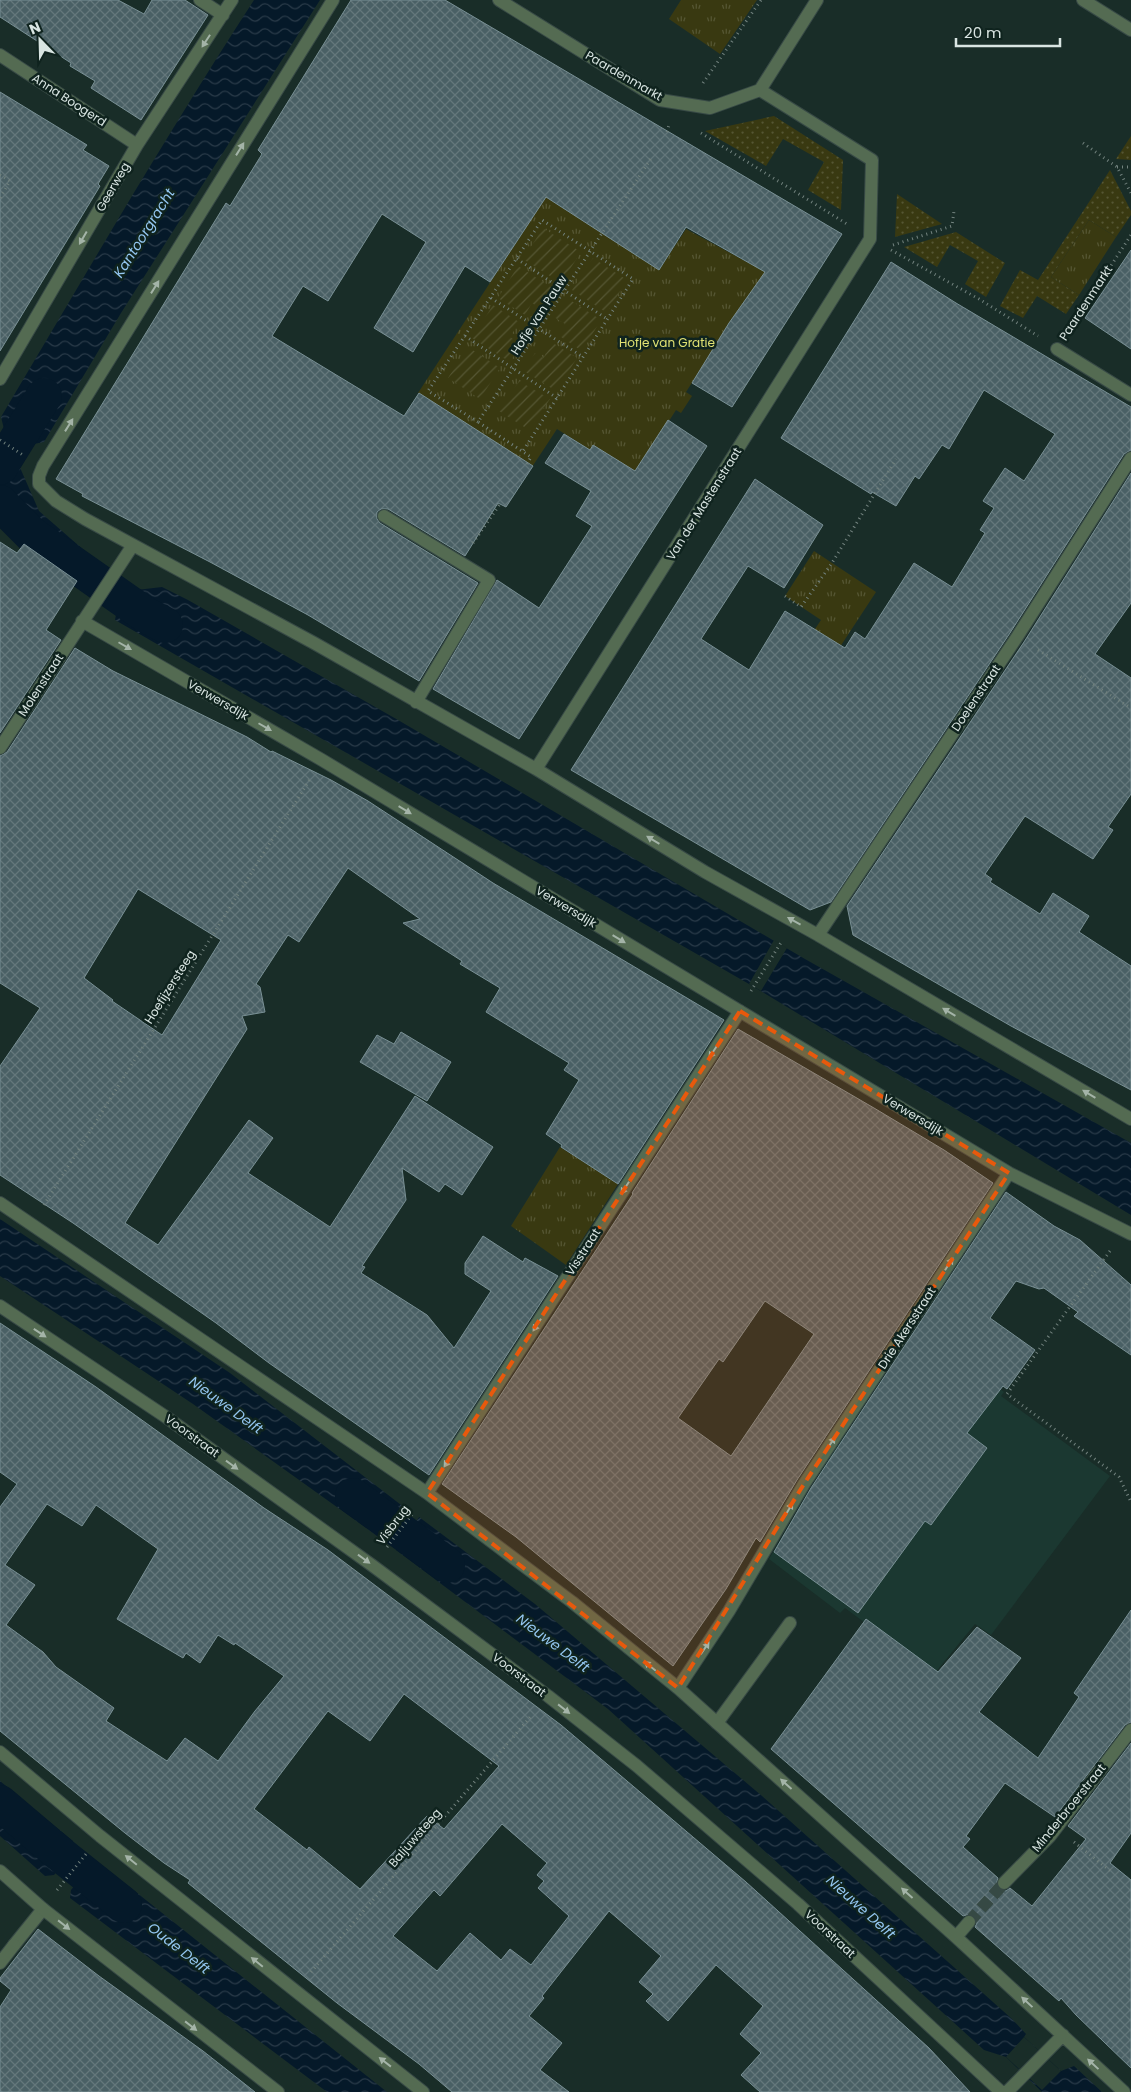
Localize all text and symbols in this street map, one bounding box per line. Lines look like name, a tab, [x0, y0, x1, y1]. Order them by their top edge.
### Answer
north arrow	[15, 15, 65, 65]
scale bar	[956, 15, 1060, 47]
text: N	[26, 17, 44, 39]
text: 20 m	[964, 22, 1002, 43]
one-way arrow	[201, 34, 210, 48]
street label: Paardenmarkt	[583, 47, 666, 105]
street label: Anna Boogerd	[29, 69, 110, 130]
one-way arrow	[236, 142, 245, 156]
street label: Geerweg	[92, 159, 133, 214]
water label: Kantoorgracht	[109, 184, 180, 281]
one-way arrow	[78, 232, 87, 245]
street label: Paardenmarkt	[1055, 262, 1116, 344]
street label: Hofje van Pauw	[506, 271, 571, 358]
one-way arrow	[150, 280, 159, 294]
park label: Hofje van Gratie	[619, 334, 715, 351]
one-way arrow	[64, 418, 73, 432]
street label: Van der Mastenstraat	[662, 444, 745, 563]
one-way arrow	[118, 641, 131, 650]
street label: Molenstraat	[14, 650, 67, 719]
street label: Doelenstraat	[947, 661, 1004, 735]
street label: Verwersdijk	[184, 675, 253, 724]
one-way arrow	[258, 723, 273, 731]
one-way arrow	[399, 805, 412, 814]
one-way arrow	[646, 835, 659, 844]
street label: Verwersdijk	[533, 882, 601, 932]
one-way arrow	[786, 917, 801, 925]
one-way arrow	[613, 934, 626, 943]
street label: Hoefijzersteeg	[140, 946, 199, 1027]
one-way arrow	[942, 1007, 956, 1016]
one-way arrow	[708, 1045, 718, 1058]
street label: Verwersdijk	[880, 1090, 948, 1140]
one-way arrow	[1082, 1090, 1096, 1099]
one-way arrow	[620, 1181, 630, 1195]
street label: Visstraat	[561, 1225, 604, 1279]
one-way arrow	[944, 1257, 954, 1270]
street label: Drie Akersstraat	[874, 1283, 940, 1372]
one-way arrow	[532, 1318, 541, 1331]
one-way arrow	[34, 1328, 47, 1338]
water label: Nieuwe Delft	[185, 1371, 268, 1439]
street label: Voorstraat	[162, 1410, 223, 1461]
one-way arrow	[826, 1437, 836, 1450]
one-way arrow	[444, 1454, 453, 1468]
one-way arrow	[225, 1460, 239, 1470]
street label: Visbrug	[372, 1501, 413, 1548]
one-way arrow	[785, 1502, 794, 1515]
one-way arrow	[357, 1554, 370, 1565]
water label: Nieuwe Delft	[512, 1609, 594, 1678]
one-way arrow	[700, 1641, 710, 1654]
street label: Voorstraat	[489, 1649, 550, 1701]
one-way arrow	[644, 1660, 657, 1671]
one-way arrow	[557, 1704, 570, 1715]
street label: Minderbroerstraat	[1028, 1760, 1109, 1855]
one-way arrow	[780, 1778, 792, 1790]
street label: Baljuwsteeg	[384, 1805, 445, 1871]
one-way arrow	[124, 1854, 137, 1865]
water label: Nieuwe Delft	[822, 1870, 901, 1944]
one-way arrow	[900, 1887, 913, 1898]
street label: Voorstraat	[801, 1906, 859, 1962]
water label: Oude Delft	[144, 1917, 215, 1979]
one-way arrow	[57, 1920, 70, 1931]
one-way arrow	[251, 1956, 264, 1967]
one-way arrow	[1021, 1996, 1033, 2008]
one-way arrow	[185, 2021, 198, 2032]
one-way arrow	[378, 2057, 392, 2067]
one-way arrow	[1088, 2058, 1100, 2070]

